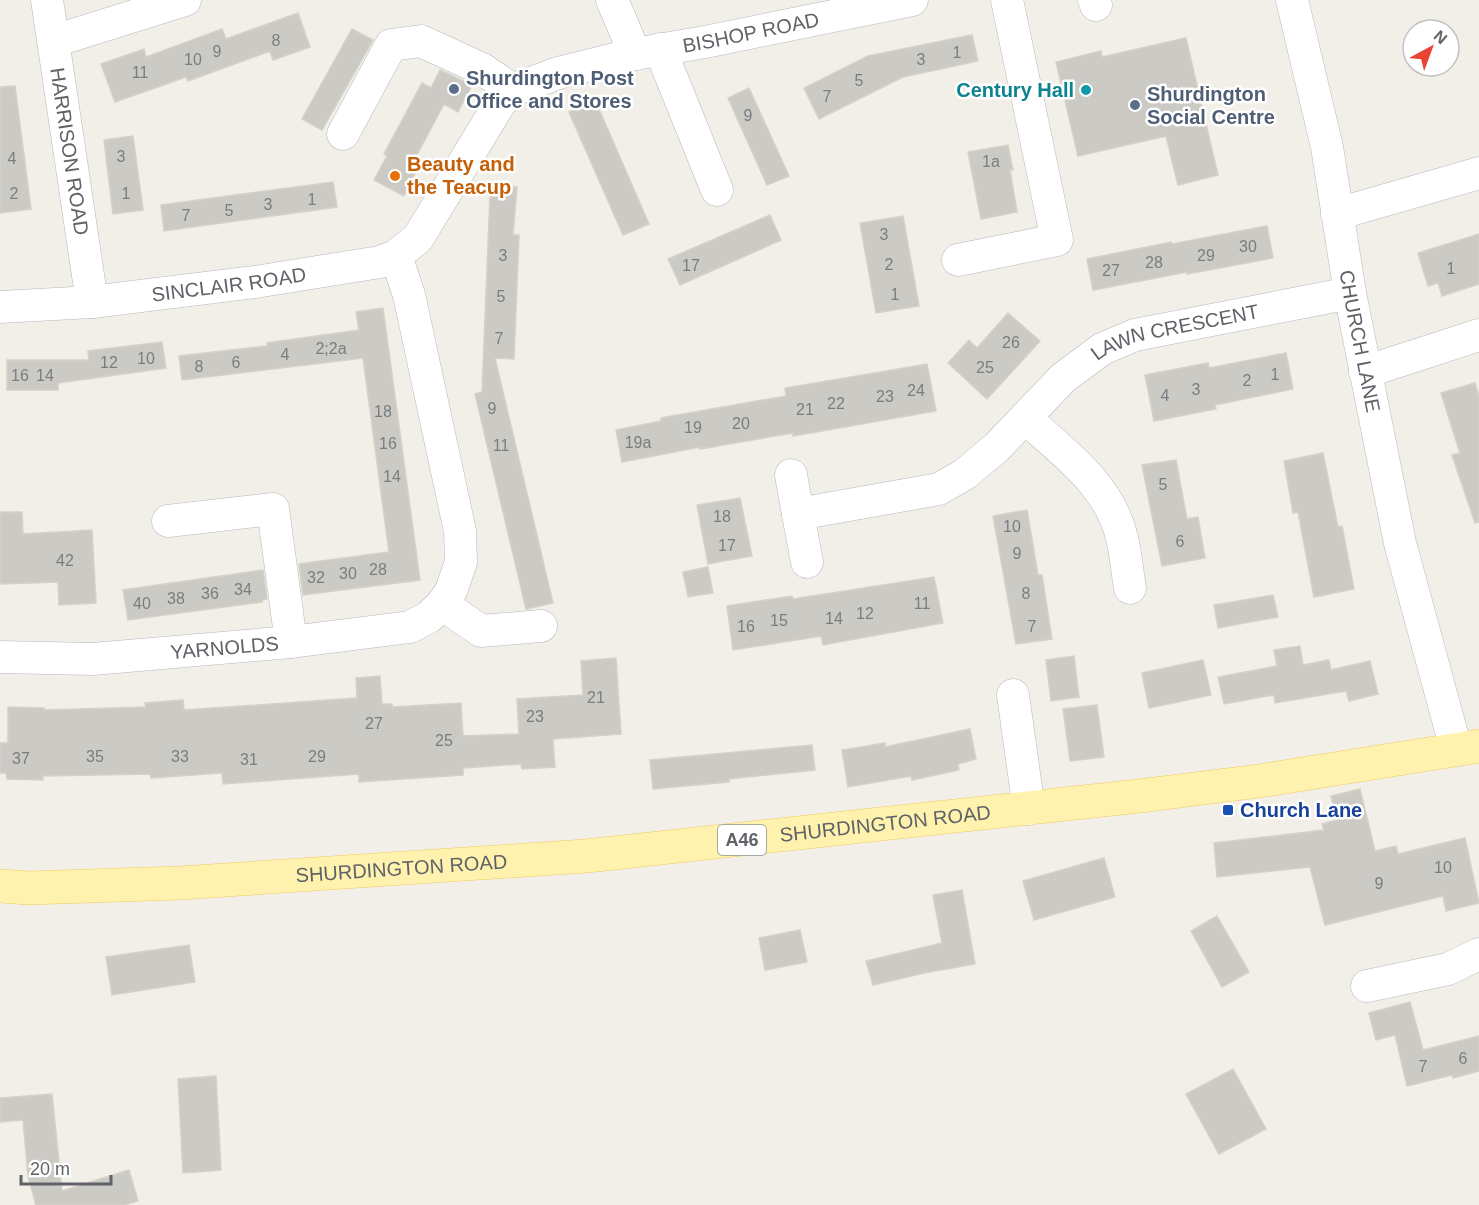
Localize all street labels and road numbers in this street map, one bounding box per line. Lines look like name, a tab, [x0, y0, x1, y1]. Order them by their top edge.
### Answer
street label: BISHOP ROAD	[681, 8, 821, 57]
street label: HARRISON ROAD	[46, 66, 93, 237]
street label: SINCLAIR ROAD	[150, 263, 308, 306]
street label: CHURCH LANE	[1336, 268, 1385, 414]
street label: LAWN CRESCENT	[1086, 300, 1260, 364]
street label: YARNOLDS	[169, 632, 280, 663]
street label: SHURDINGTON ROAD	[779, 801, 992, 846]
road number: A46	[718, 825, 766, 855]
street label: SHURDINGTON ROAD	[295, 850, 508, 886]

